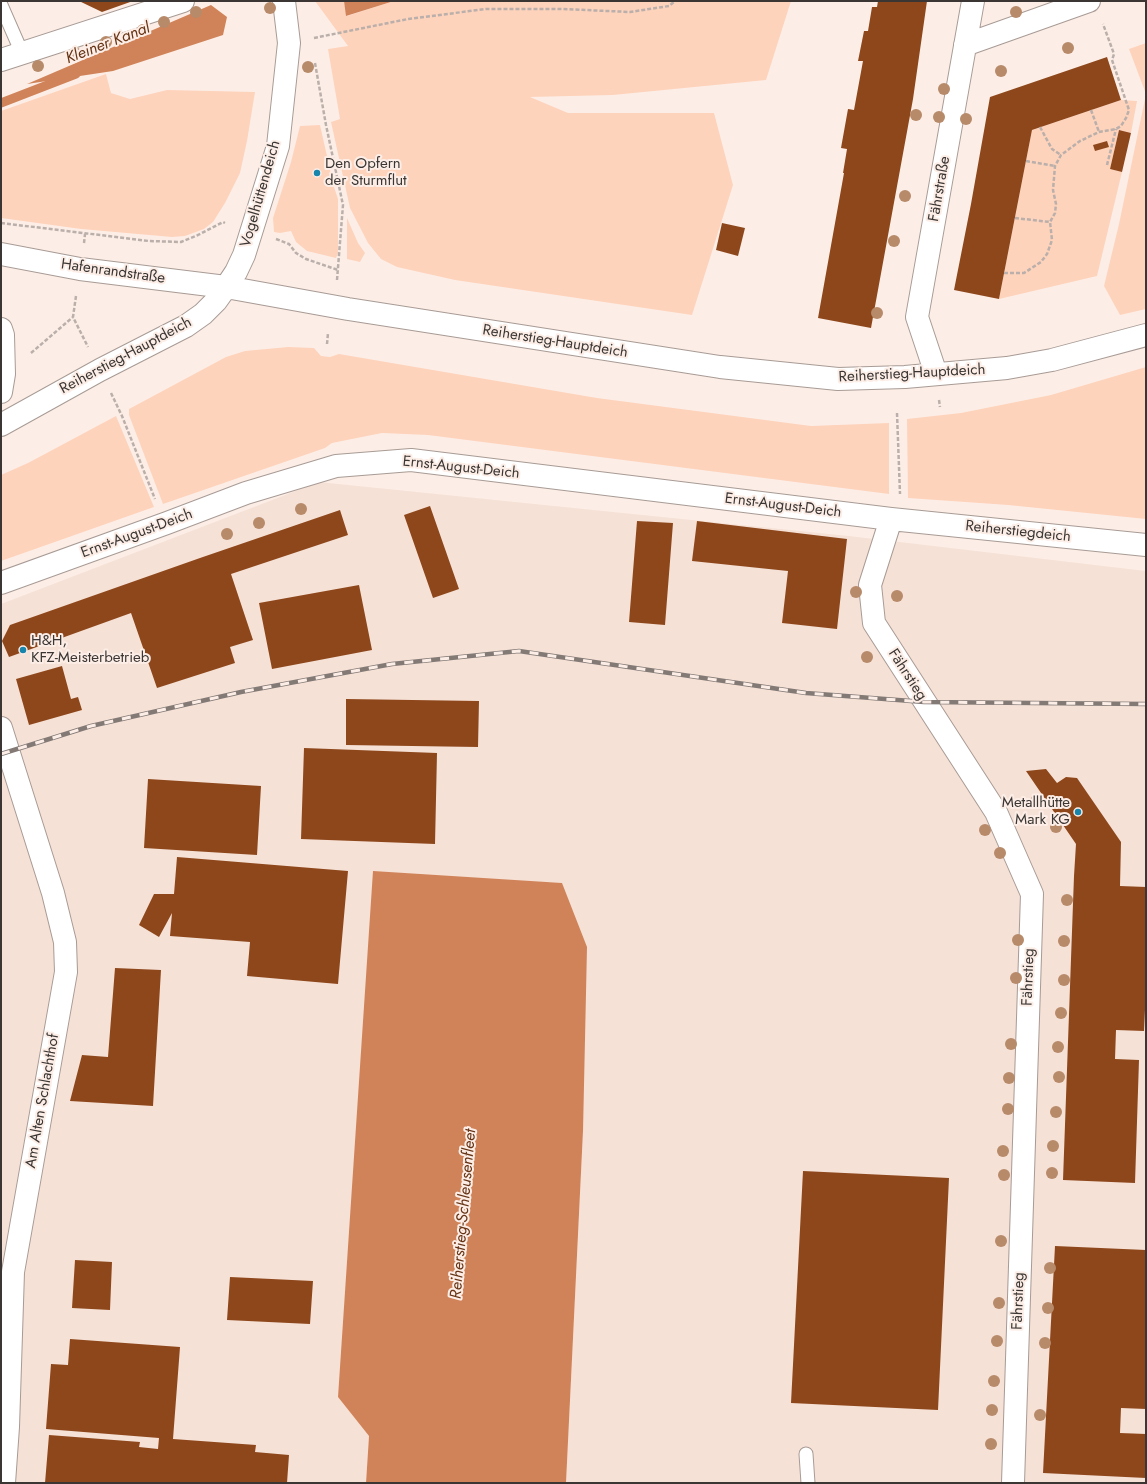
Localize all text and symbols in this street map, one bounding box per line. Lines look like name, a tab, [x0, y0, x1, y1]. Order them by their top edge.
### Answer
water label: Kleiner Kanal	[63, 19, 153, 69]
street label: Vogelhüttendeich	[237, 138, 285, 250]
place label: Den Opfern der Sturmflut	[325, 155, 407, 190]
street label: Fährstraße	[925, 155, 955, 223]
marker: Den Opfern der Sturmflut	[312, 168, 322, 178]
street label: Hafenrandstraße	[60, 256, 166, 288]
street label: Reiherstieg-Hauptdeich	[57, 314, 195, 398]
street label: Reiherstieg-Hauptdeich	[481, 322, 629, 362]
street label: Reiherstieg-Hauptdeich	[838, 361, 986, 387]
street label: Ernst-August-Deich	[402, 453, 520, 483]
street label: Ernst-August-Deich	[724, 490, 842, 522]
street label: Ernst-August-Deich	[79, 505, 195, 563]
street label: Reiherstiegdeich	[964, 518, 1072, 546]
place label: H&H, KFZ-Meisterbetrieb	[31, 632, 149, 667]
marker: H&H, KFZ-Meisterbetrieb	[18, 645, 28, 655]
street label: Fährstieg	[884, 646, 930, 704]
place label: Metallhütte Mark KG	[1002, 794, 1070, 829]
marker: Metallhütte Mark KG	[1073, 807, 1083, 817]
street label: Fährstieg	[1019, 948, 1039, 1006]
street label: Am Alten Schlachthof	[22, 1032, 64, 1170]
water label: Reiherstieg-Schleusenfleet	[447, 1128, 481, 1300]
street label: Fährstieg	[1009, 1272, 1029, 1330]

